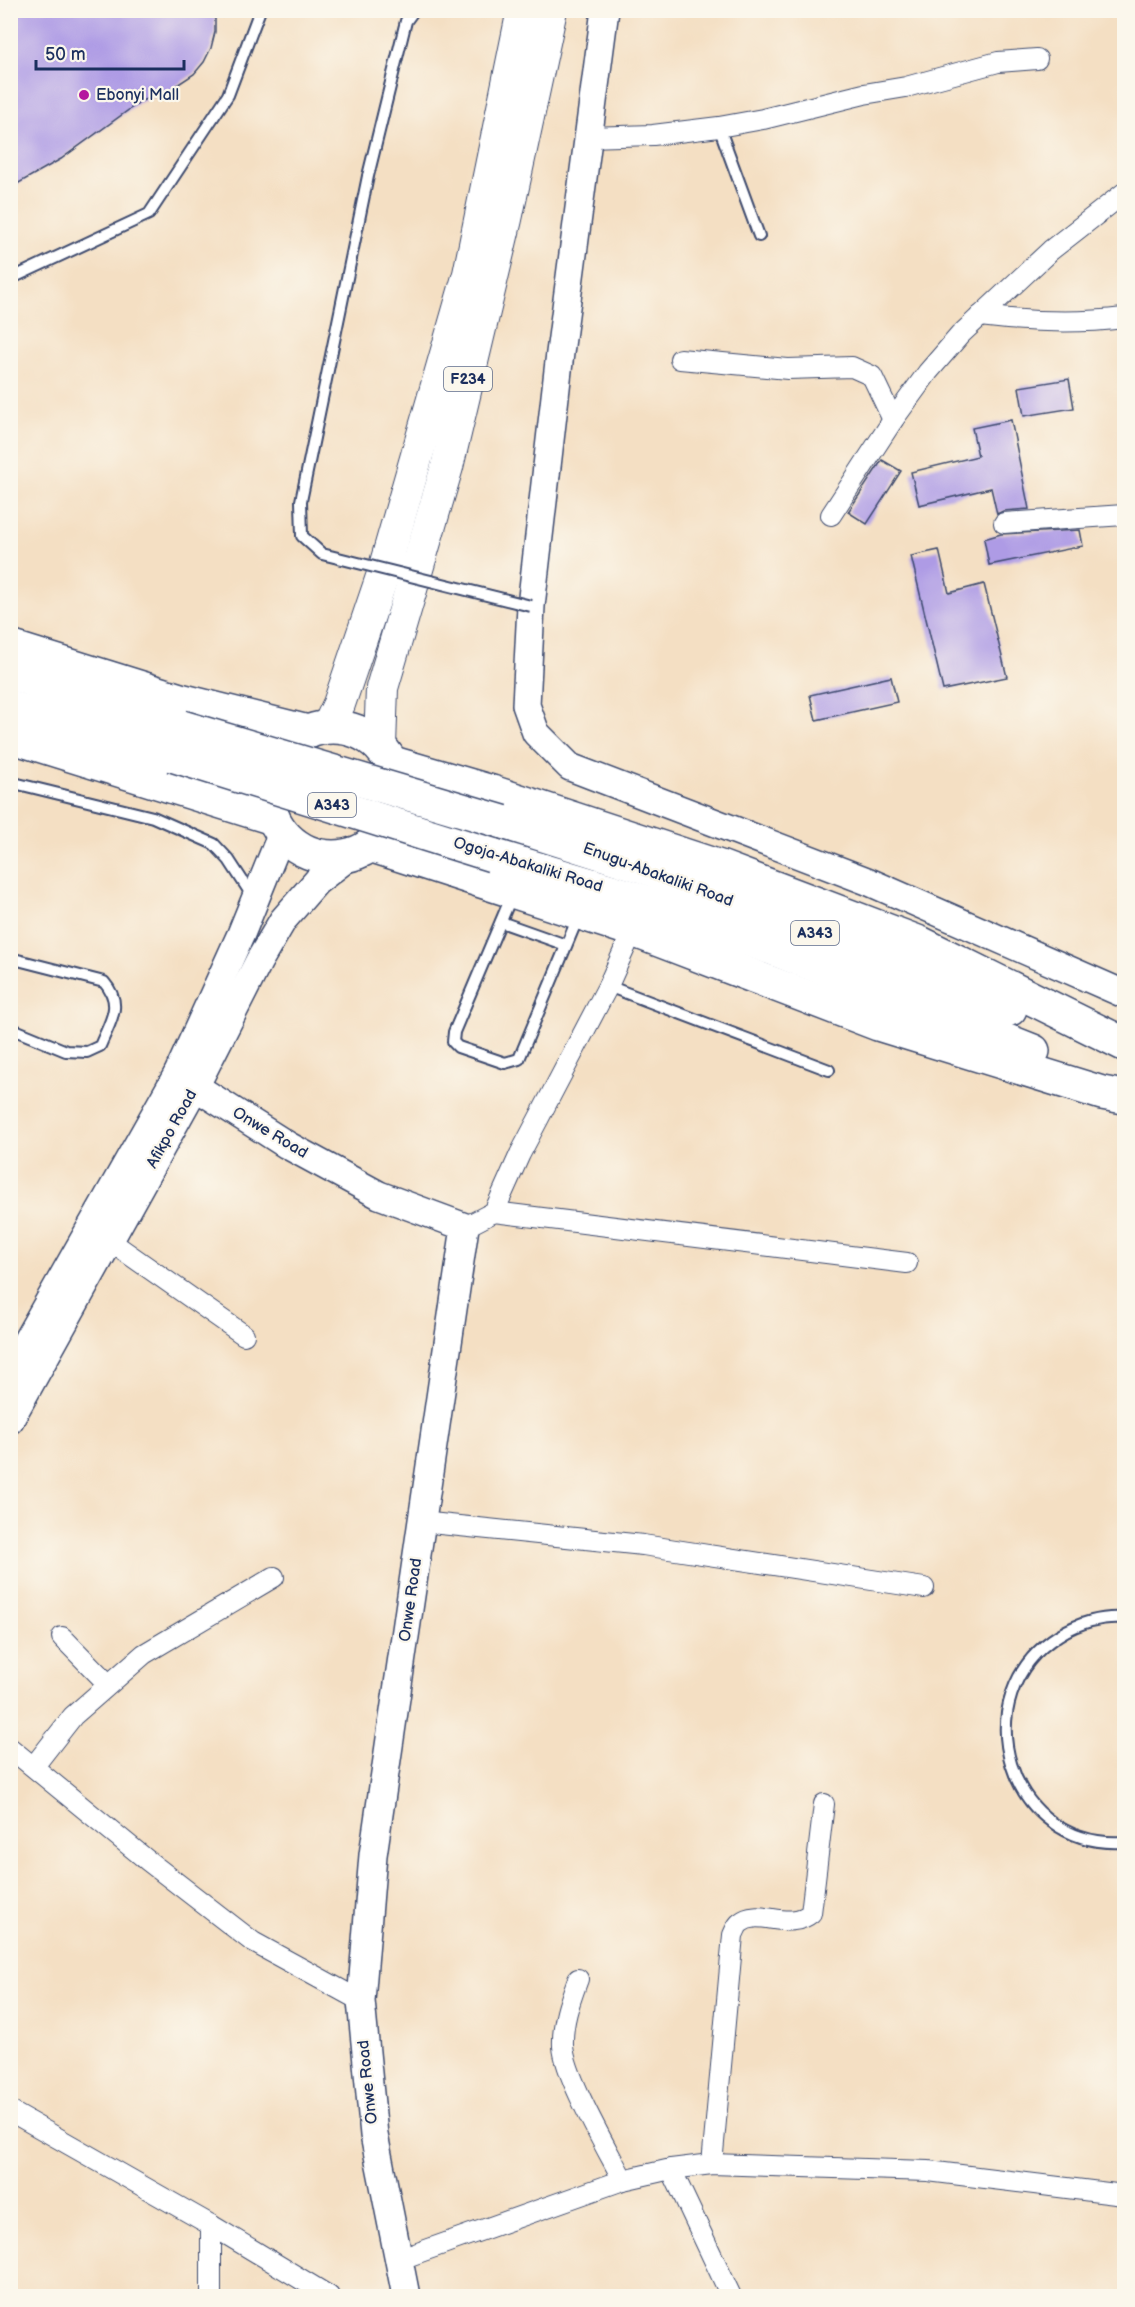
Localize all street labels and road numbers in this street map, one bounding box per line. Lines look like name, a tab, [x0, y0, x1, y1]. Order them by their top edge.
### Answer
road number: F234	[444, 367, 492, 391]
road number: A343	[308, 793, 356, 817]
street label: Ogoja-Abakaliki Road	[451, 833, 605, 897]
street label: Enugu-Abakaliki Road	[580, 839, 736, 911]
road number: A343	[791, 921, 839, 945]
street label: Afikpo Road	[143, 1086, 201, 1172]
street label: Onwe Road	[229, 1103, 311, 1163]
street label: Onwe Road	[396, 1557, 426, 1643]
street label: Onwe Road	[354, 2039, 382, 2125]

